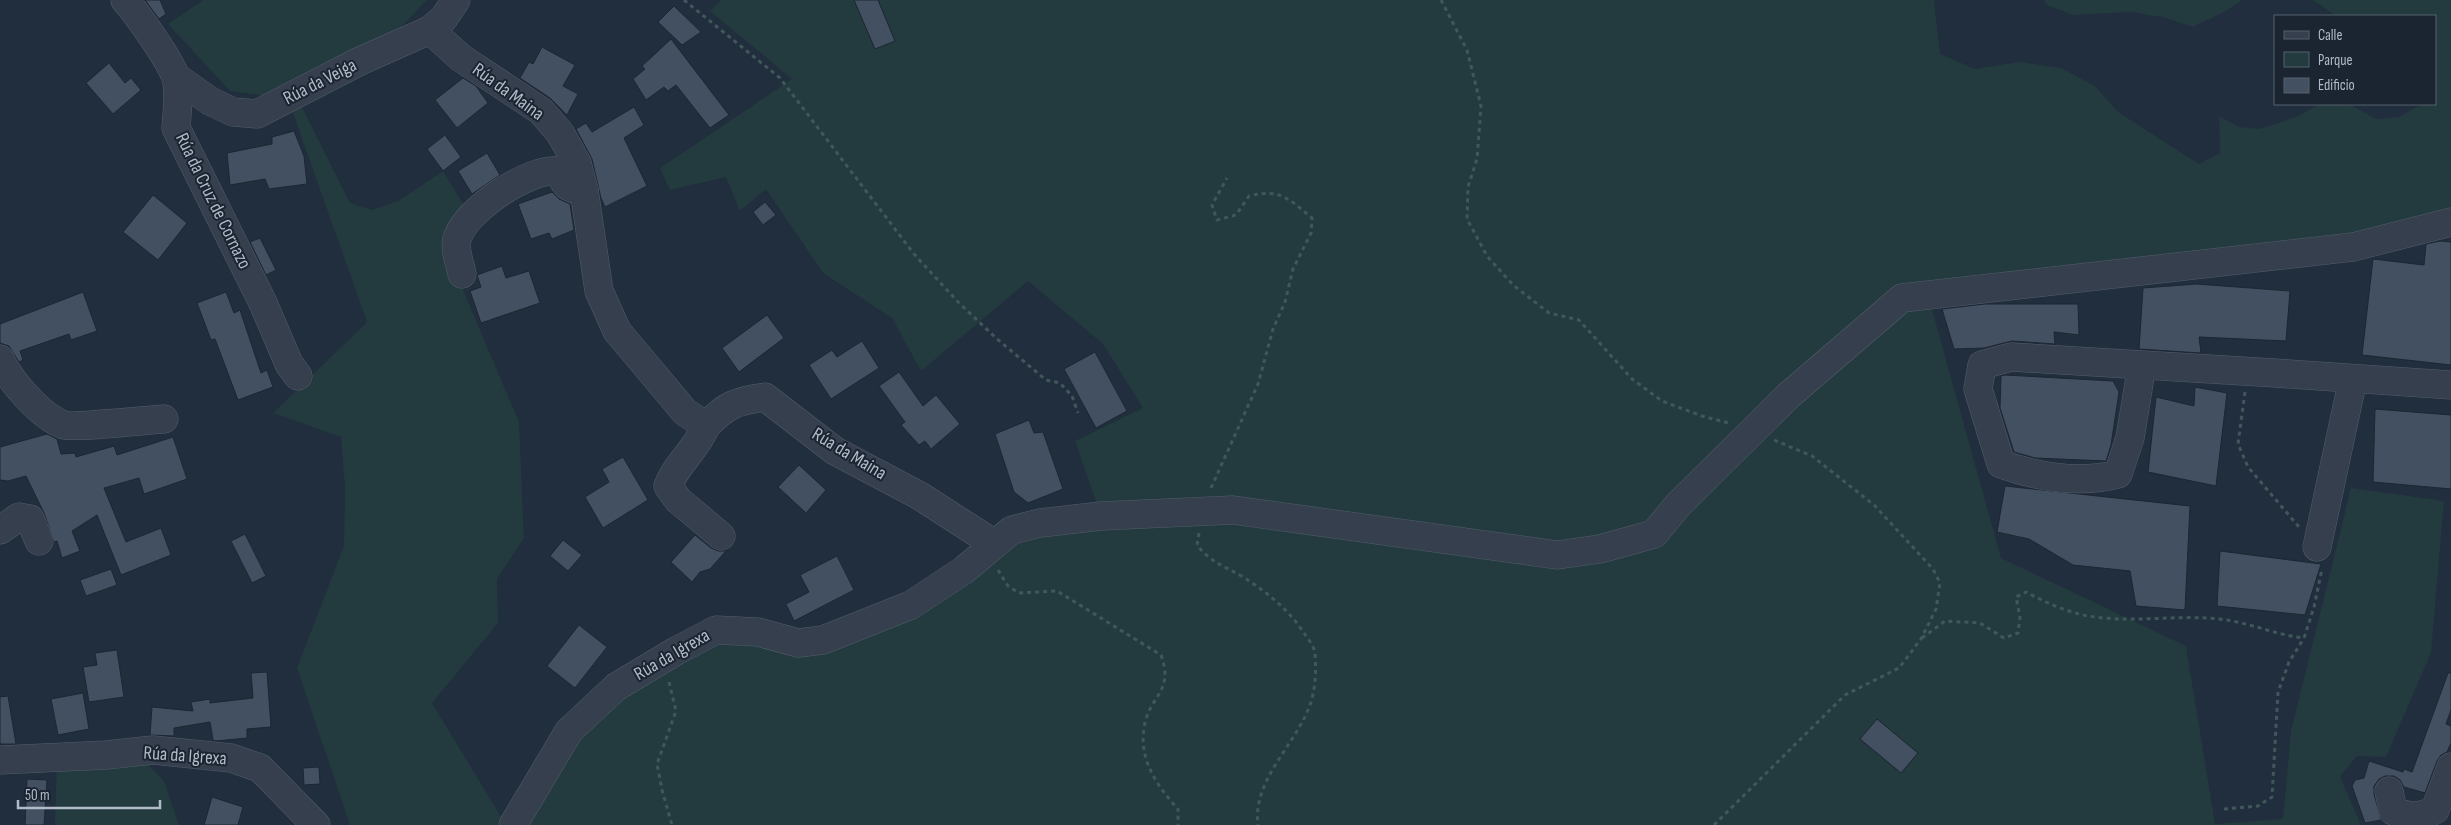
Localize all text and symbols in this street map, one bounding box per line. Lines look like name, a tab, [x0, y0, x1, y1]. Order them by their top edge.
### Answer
legend	[2274, 15, 2436, 105]
text: Calle	[2318, 26, 2342, 45]
text: Parque	[2318, 51, 2353, 70]
street label: Rúa da Veiga	[280, 54, 360, 110]
street label: Rúa da Maina	[468, 58, 548, 126]
text: Edificio	[2318, 76, 2355, 95]
street label: Rúa da Cruz de Cornazo	[170, 129, 256, 273]
street label: Rúa da Maina	[808, 423, 890, 485]
street label: Rúa da Igrexa	[630, 624, 714, 686]
street label: Rúa da Igrexa	[142, 742, 228, 770]
scale bar	[18, 778, 160, 810]
text: 50 m	[25, 786, 50, 805]

